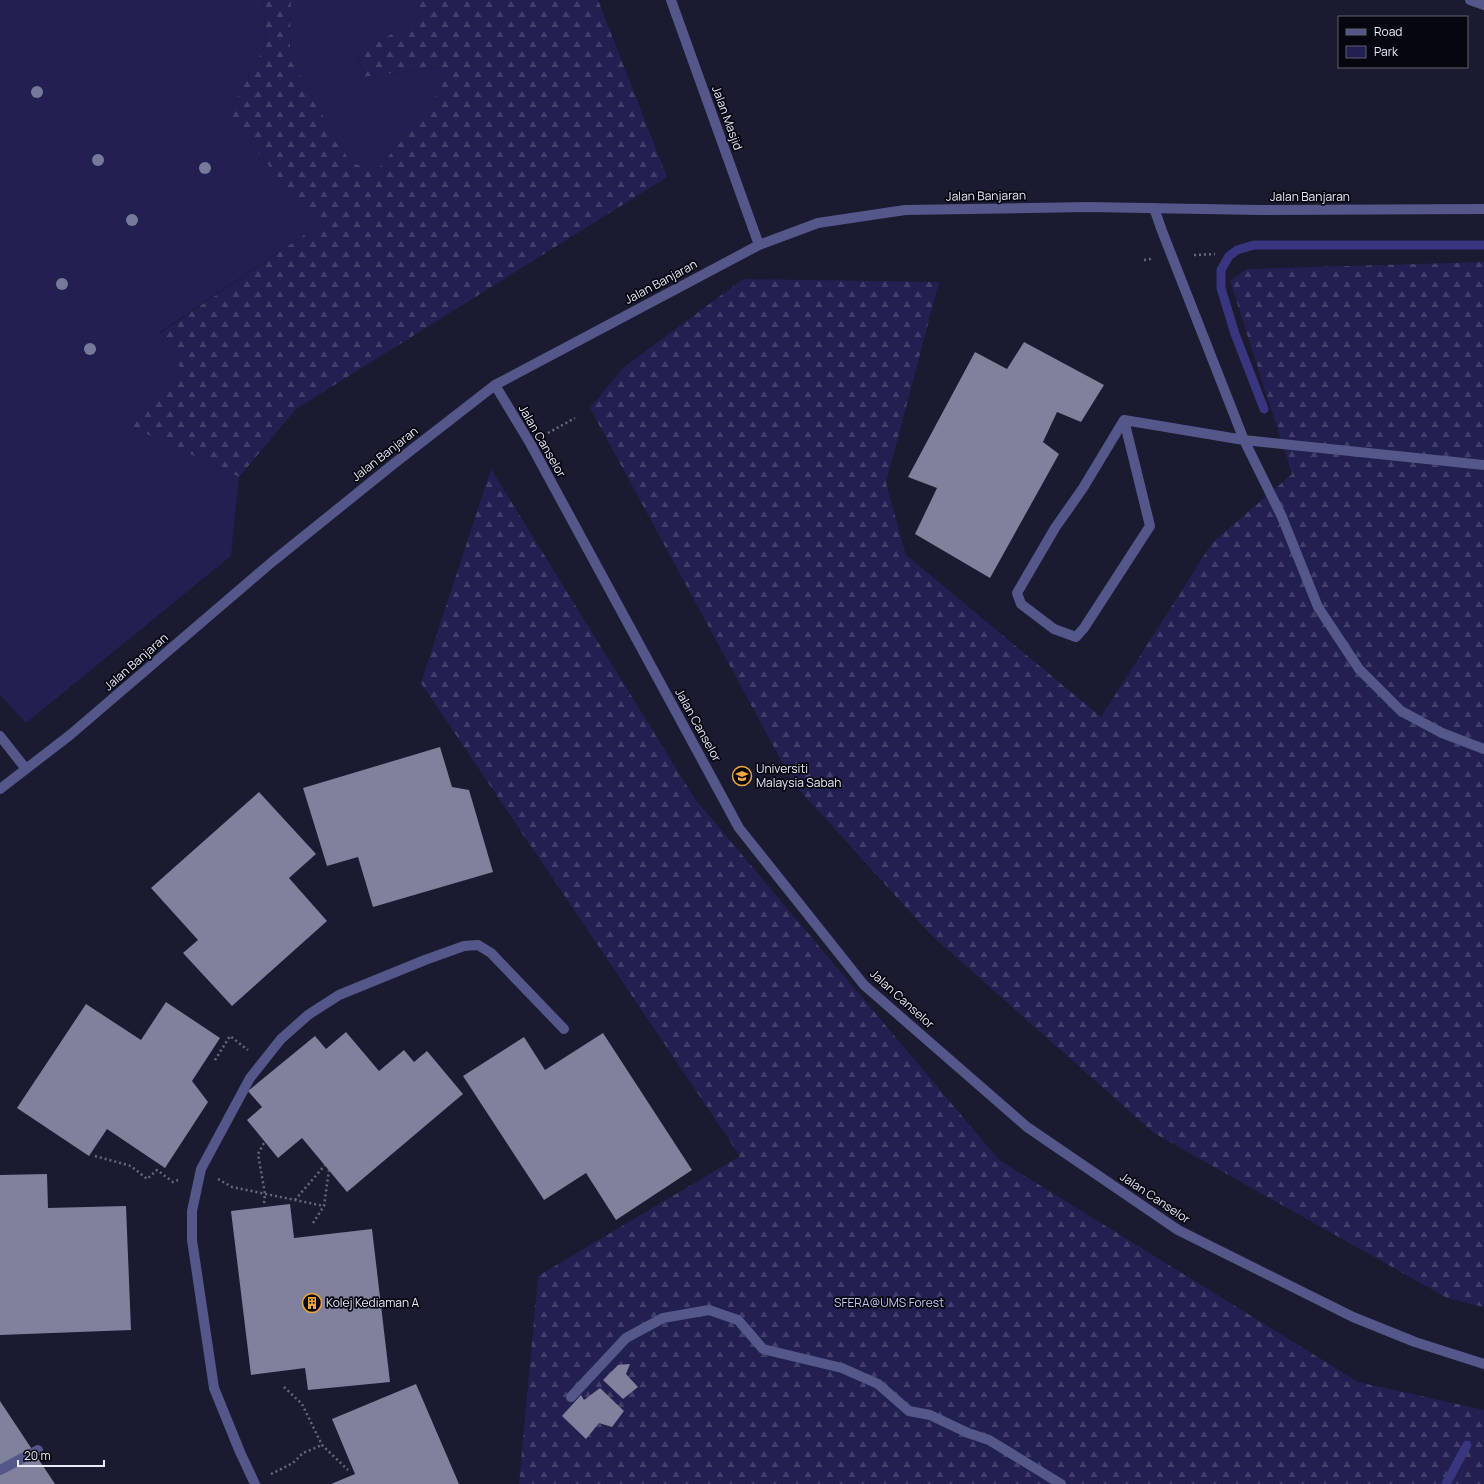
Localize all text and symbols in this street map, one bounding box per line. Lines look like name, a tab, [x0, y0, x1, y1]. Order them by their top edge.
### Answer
legend	[1338, 16, 1468, 68]
text: Road	[1374, 23, 1402, 40]
text: Park	[1374, 43, 1399, 60]
street label: Jalan Masjid	[708, 83, 747, 152]
street label: Jalan Banjaran	[946, 186, 1026, 205]
street label: Jalan Banjaran	[1270, 188, 1350, 205]
street label: Jalan Banjaran	[621, 255, 700, 308]
street label: Jalan Canselor	[515, 401, 570, 481]
street label: Jalan Banjaran	[348, 422, 421, 485]
street label: Jalan Banjaran	[100, 629, 171, 694]
street label: Jalan Canselor	[671, 685, 726, 765]
place label: Universiti Malaysia Sabah	[756, 760, 841, 791]
school or university icon: Universiti Malaysia Sabah	[731, 765, 753, 787]
street label: Jalan Canselor	[866, 965, 939, 1033]
street label: Jalan Canselor	[1117, 1168, 1194, 1228]
building icon: Kolej Kediaman A	[301, 1292, 323, 1314]
place label: Kolej Kediaman A	[326, 1294, 420, 1311]
park label: SFERA@UMS Forest	[834, 1294, 944, 1311]
scale bar	[18, 1442, 104, 1468]
text: 20 m	[24, 1447, 51, 1464]

